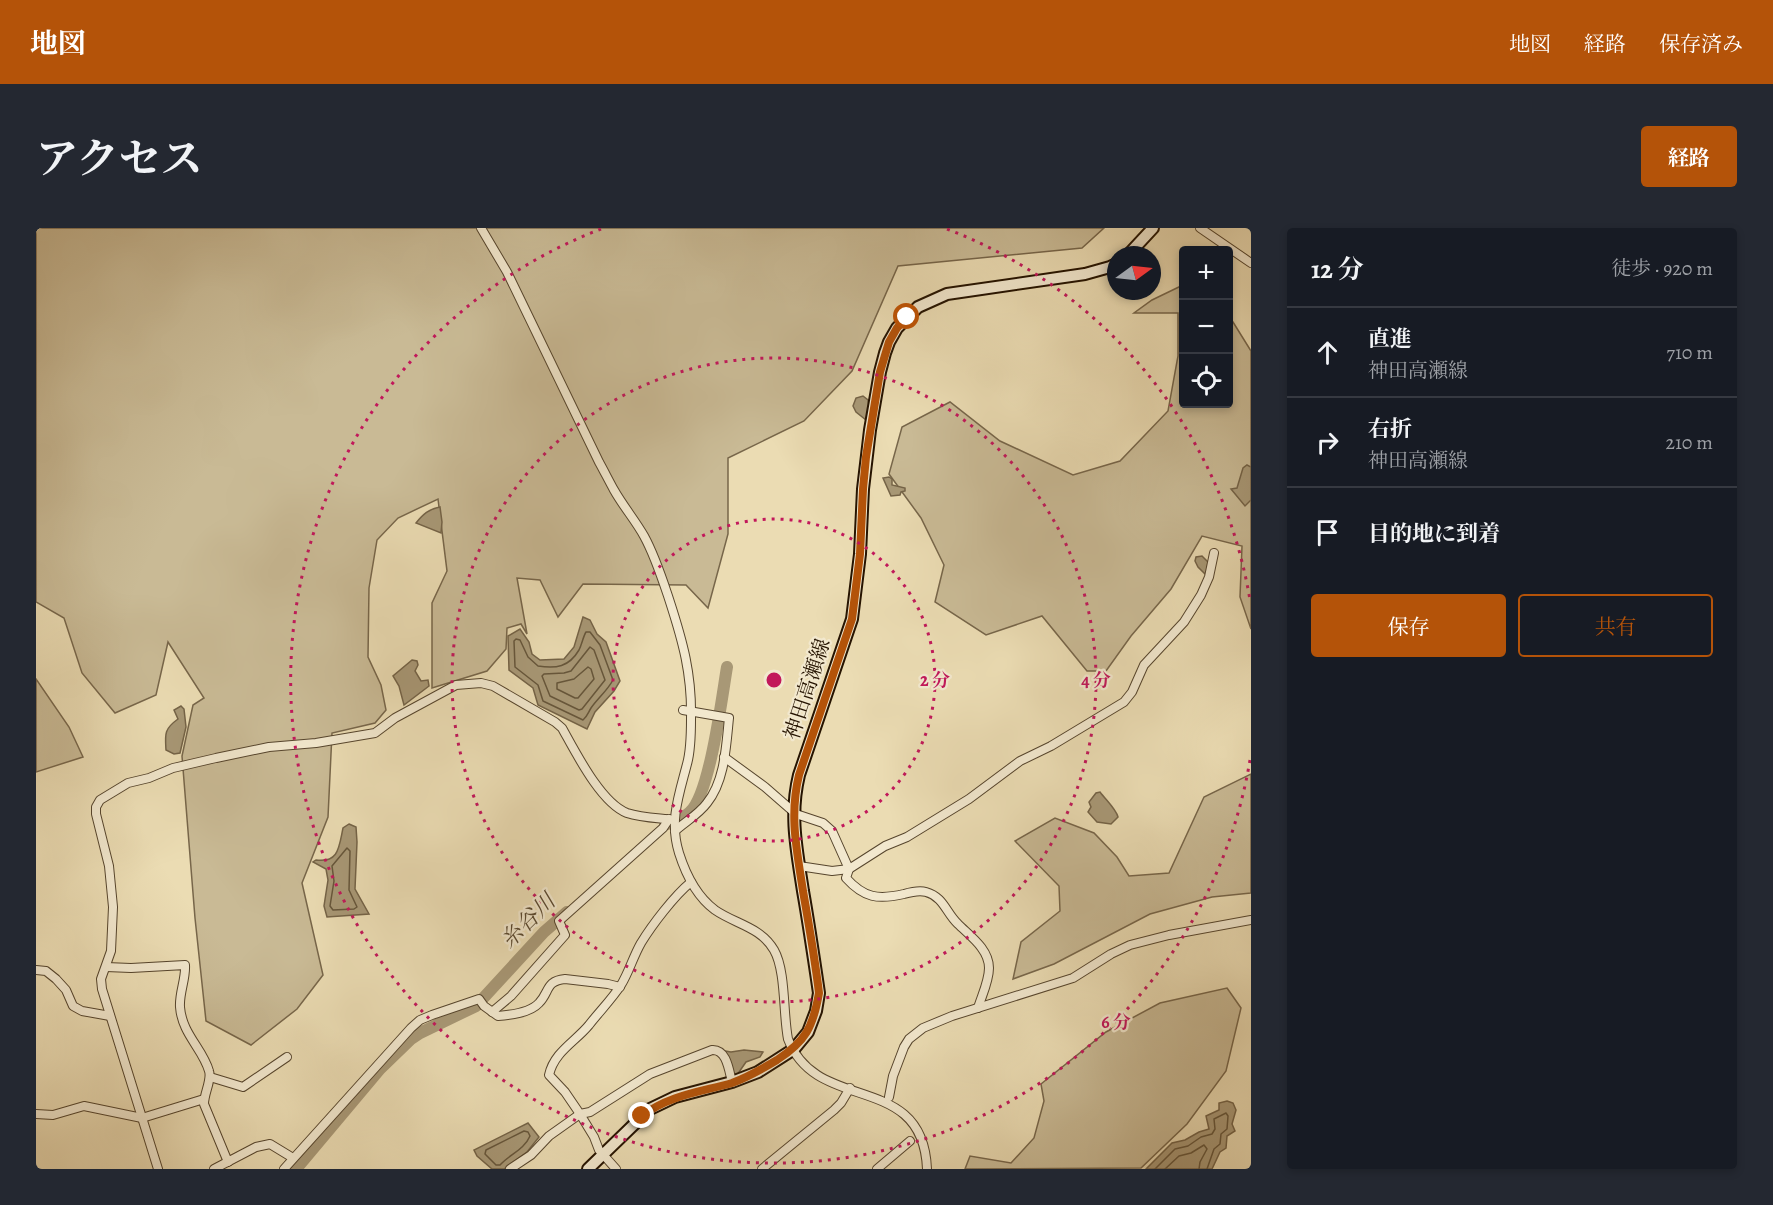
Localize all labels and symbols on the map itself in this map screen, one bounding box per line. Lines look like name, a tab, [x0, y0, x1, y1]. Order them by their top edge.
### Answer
north arrow	[1107, 246, 1161, 300]
route start	[893, 303, 919, 329]
street label: 神田高瀬線	[777, 635, 837, 743]
text: 2 分	[920, 668, 950, 692]
text: 4 分	[1081, 668, 1111, 692]
centre of rings	[764, 670, 784, 690]
water label: 糸谷川	[494, 886, 563, 955]
text: 6 分	[1101, 1010, 1131, 1034]
route end	[628, 1102, 654, 1128]

